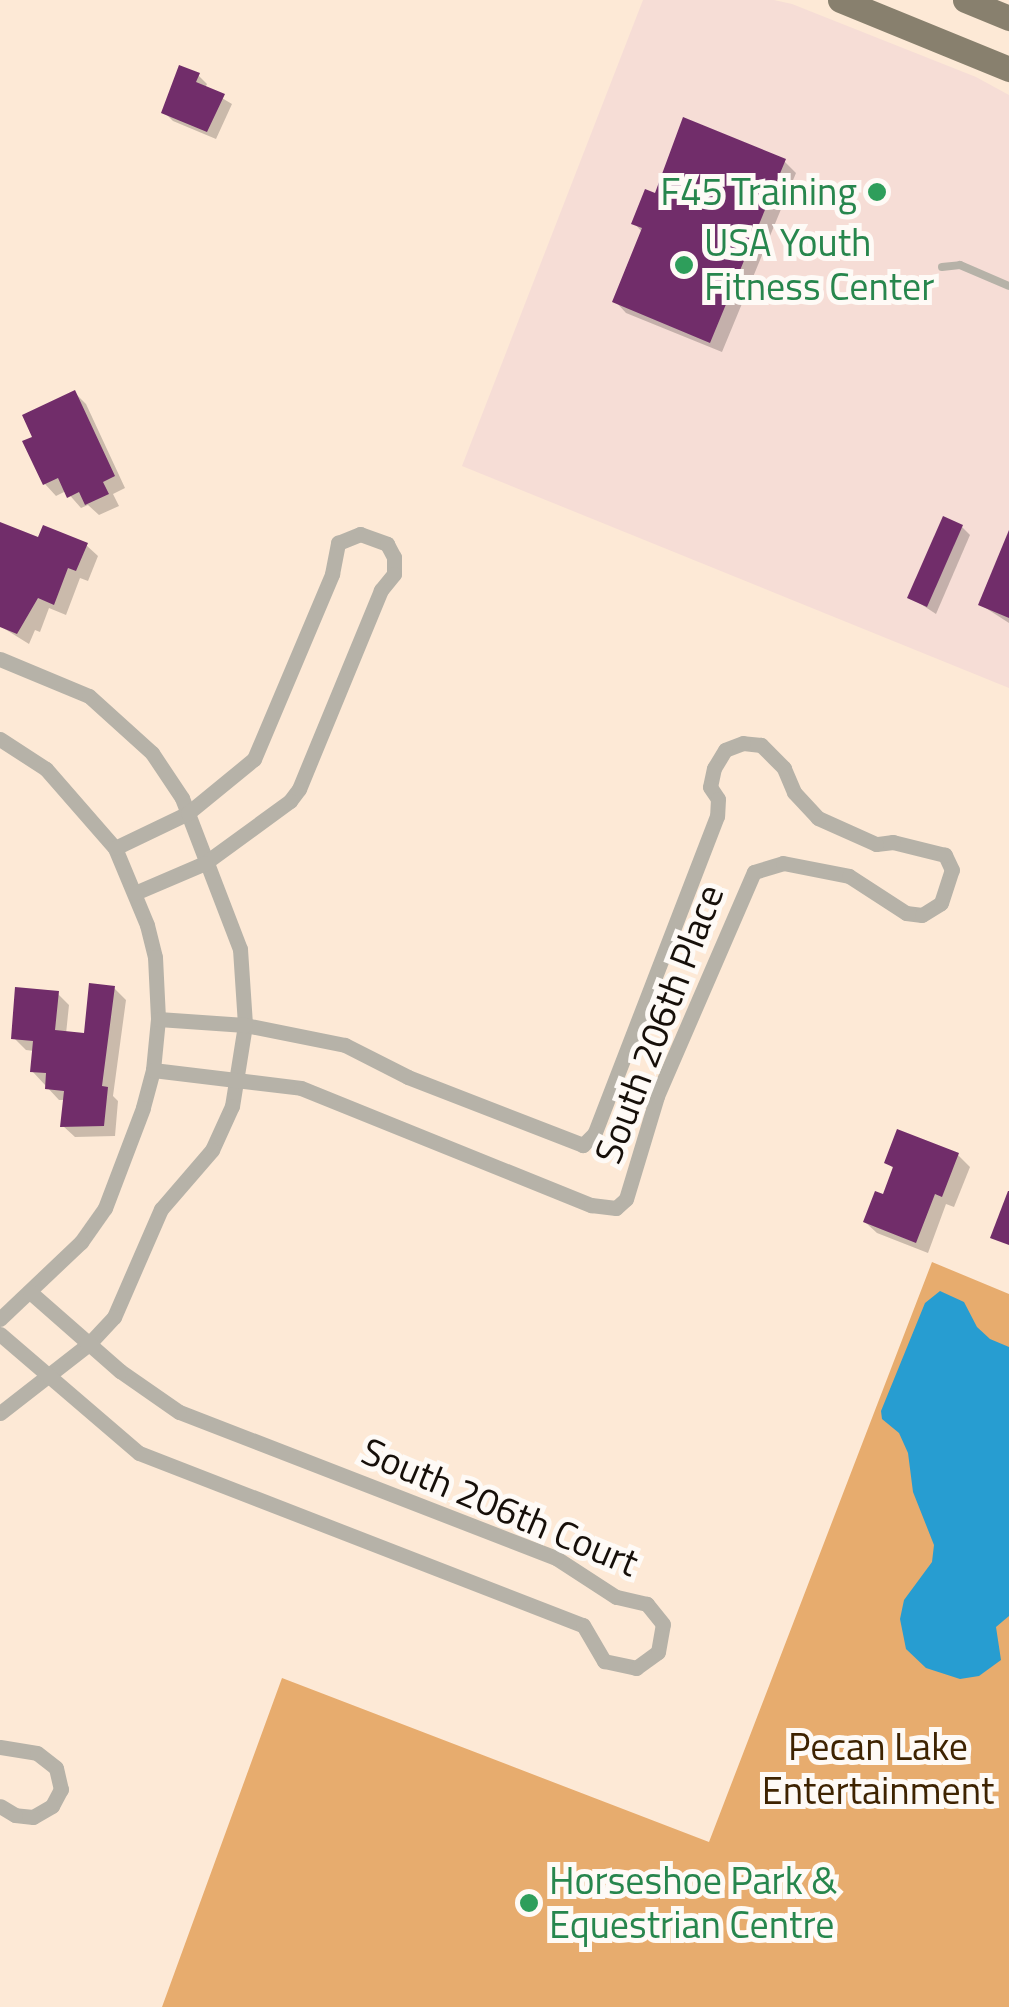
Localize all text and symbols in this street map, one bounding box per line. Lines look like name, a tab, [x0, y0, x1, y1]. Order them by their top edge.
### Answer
place label: F45 Training	[660, 169, 857, 215]
marker: F45 Training	[866, 181, 888, 203]
place label: USA Youth Fitness Center	[704, 220, 934, 310]
marker: USA Youth Fitness Center	[673, 254, 695, 276]
street label: South 206th Place	[585, 878, 733, 1170]
street label: South 206th Court	[355, 1428, 645, 1586]
park label: Pecan Lake Entertainment	[762, 1724, 994, 1814]
place label: Horseshoe Park & Equestrian Centre	[549, 1858, 837, 1948]
marker: Horseshoe Park & Equestrian Centre	[518, 1892, 540, 1914]

